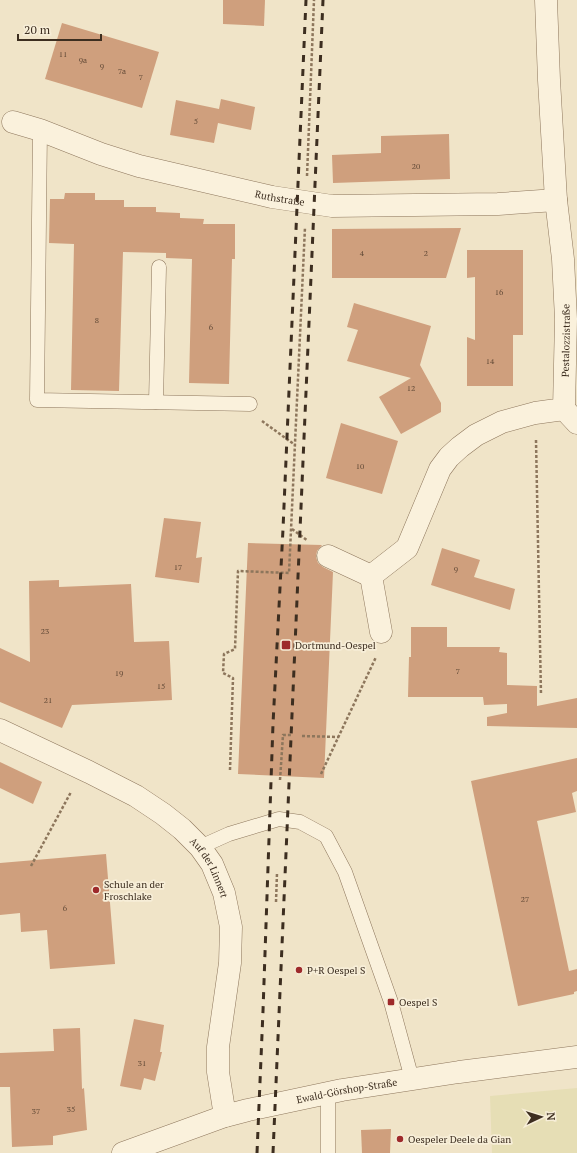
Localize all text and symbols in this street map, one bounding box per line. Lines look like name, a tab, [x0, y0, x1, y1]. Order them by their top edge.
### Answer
scale bar	[18, 16, 101, 42]
text: 20 m	[24, 22, 51, 37]
house number: 11	[59, 49, 67, 59]
house number: 9a	[79, 55, 87, 65]
house number: 9	[100, 61, 104, 71]
house number: 7a	[118, 66, 126, 76]
house number: 7	[139, 72, 143, 82]
house number: 5	[194, 116, 198, 126]
house number: 20	[412, 161, 420, 171]
street label: Ruthstraße	[254, 187, 306, 208]
house number: 4	[360, 248, 365, 258]
house number: 2	[424, 248, 428, 258]
house number: 16	[495, 287, 504, 297]
street label: Pestalozzistraße	[558, 304, 573, 377]
house number: 8	[95, 315, 99, 325]
house number: 6	[209, 322, 214, 332]
house number: 14	[486, 356, 495, 366]
house number: 12	[407, 383, 415, 393]
house number: 10	[356, 461, 364, 471]
house number: 17	[174, 562, 182, 572]
house number: 9	[454, 564, 458, 574]
house number: 23	[41, 626, 49, 636]
marker: Dortmund-Oespel	[280, 639, 292, 651]
place label: Dortmund-Oespel	[295, 639, 376, 652]
house number: 7	[456, 666, 460, 676]
house number: 19	[115, 668, 123, 678]
house number: 15	[157, 681, 165, 691]
house number: 21	[44, 695, 52, 705]
street label: Auf der Linnert	[187, 834, 231, 899]
place label: Schule an der Froschlake	[104, 878, 164, 903]
marker: Schule an der Froschlake	[91, 885, 101, 895]
house number: 27	[521, 894, 529, 904]
house number: 6	[63, 903, 68, 913]
place label: P+R Oespel S	[307, 964, 365, 977]
marker: P+R Oespel S	[294, 965, 304, 975]
place label: Oespel S	[399, 996, 437, 1009]
marker: Oespel S	[386, 997, 396, 1007]
house number: 31	[138, 1058, 146, 1068]
street label: Ewald-Görshop-Straße	[295, 1075, 398, 1106]
north arrow	[521, 1097, 561, 1137]
house number: 35	[67, 1104, 75, 1114]
house number: 37	[32, 1106, 40, 1116]
text: N	[544, 1112, 558, 1122]
place label: Oespeler Deele da Gian	[408, 1133, 511, 1146]
marker: Oespeler Deele da Gian	[395, 1134, 405, 1144]

